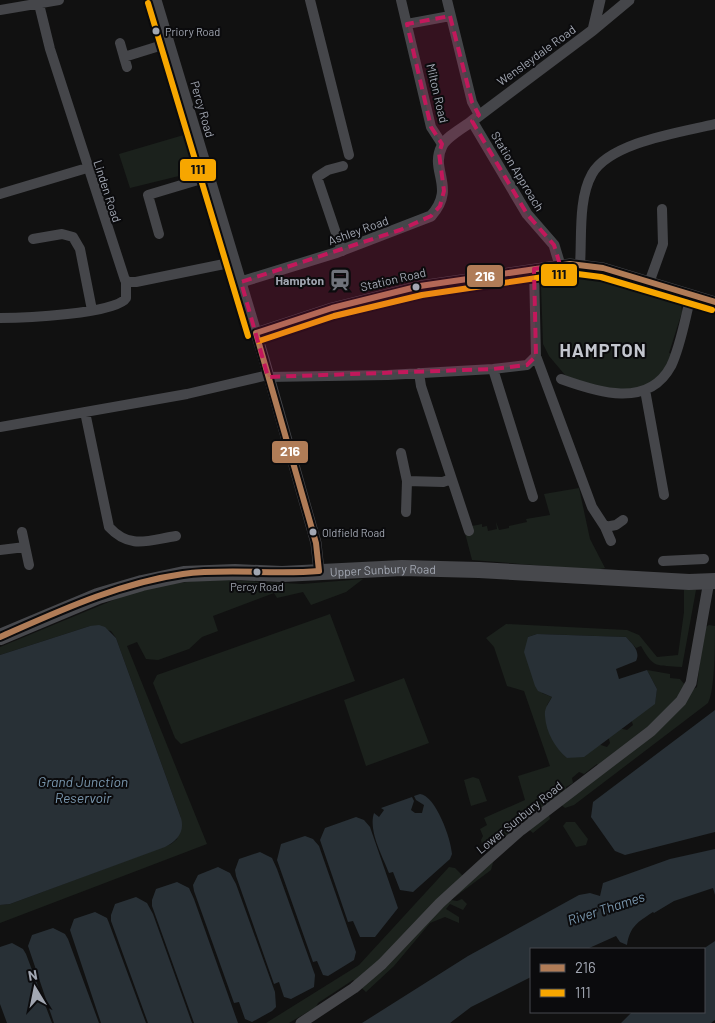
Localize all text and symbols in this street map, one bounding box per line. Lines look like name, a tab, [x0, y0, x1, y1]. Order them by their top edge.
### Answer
street label: Wensleydale Road	[494, 22, 578, 88]
place label: Priory Road	[165, 25, 220, 38]
marker: Priory Road	[151, 26, 161, 36]
street label: Milton Road	[424, 62, 452, 124]
street label: Percy Road	[188, 79, 218, 139]
street label: Station Approach	[489, 129, 547, 213]
street label: Linden Road	[91, 158, 125, 224]
line badge: 111	[179, 158, 217, 182]
text: 111	[190, 160, 206, 177]
street label: Ashley Road	[326, 213, 390, 247]
line badge: 111	[540, 263, 578, 287]
line badge: 216	[466, 264, 504, 288]
street label: Station Road	[359, 265, 427, 293]
text: 111	[551, 265, 567, 282]
station icon: Hampton	[327, 267, 353, 293]
text: 216	[475, 267, 496, 284]
place label: Hampton	[276, 273, 324, 287]
unlabelled marker	[411, 282, 421, 292]
district label: HAMPTON	[559, 339, 647, 361]
line badge: 216	[271, 440, 309, 464]
text: 216	[280, 442, 301, 459]
place label: Oldfield Road	[322, 526, 385, 539]
marker: Oldfield Road	[308, 527, 318, 537]
street label: Upper Sunbury Road	[329, 561, 436, 579]
marker: Percy Road	[252, 567, 262, 577]
place label: Percy Road	[230, 580, 284, 593]
water label: Grand Junction Reservoir	[38, 773, 128, 806]
street label: Lower Sunbury Road	[473, 778, 565, 856]
water label: River Thames	[565, 887, 647, 928]
legend	[530, 948, 705, 1013]
text: 216	[575, 958, 596, 976]
north arrow	[10, 963, 60, 1013]
text: N	[27, 966, 39, 984]
text: 111	[575, 983, 591, 1001]

